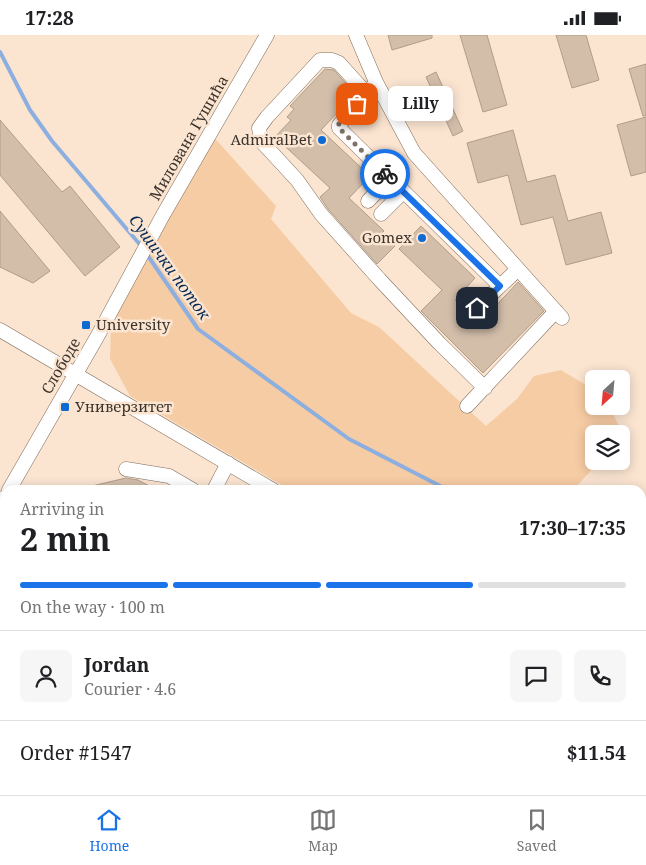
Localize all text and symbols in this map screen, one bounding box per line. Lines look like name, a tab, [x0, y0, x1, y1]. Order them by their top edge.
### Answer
text: 17:28	[25, 5, 74, 31]
street label: Милована Гушића	[144, 71, 232, 204]
pin	[336, 83, 378, 125]
callout: Lilly	[387, 87, 452, 121]
icon: bag	[343, 90, 371, 118]
text: Lilly	[402, 92, 439, 114]
place label: AdmiralBet	[231, 129, 312, 149]
marker: AdmiralBet	[316, 134, 328, 146]
courier	[360, 149, 410, 199]
icon: bike	[371, 160, 399, 188]
water label: Сушички поток	[124, 210, 216, 325]
place label: Gomex	[362, 227, 412, 247]
marker: Gomex	[416, 232, 428, 244]
pin	[456, 287, 498, 329]
icon: home	[463, 294, 491, 322]
place label: University	[96, 314, 171, 334]
marker: University	[80, 319, 92, 331]
street label: Слободе	[36, 334, 84, 397]
north arrow	[585, 370, 630, 415]
map controls	[585, 370, 630, 470]
place label: Универзитет	[75, 396, 172, 416]
marker: Универзитет	[59, 401, 71, 413]
button: layers	[585, 425, 630, 470]
text: Arriving in	[20, 498, 104, 520]
text: 17:30–17:35	[519, 515, 626, 541]
text: 2 min	[20, 517, 111, 560]
text: On the way · 100 m	[20, 596, 165, 618]
button: person	[20, 650, 72, 702]
button: chat	[510, 650, 562, 702]
button: phone	[574, 650, 626, 702]
text: Jordan	[84, 652, 150, 678]
text: Courier · 4.6	[84, 678, 176, 700]
text: Order #1547	[20, 740, 132, 766]
text: $11.54	[567, 740, 626, 766]
tab: Home	[89, 806, 129, 855]
tab: Map	[308, 806, 338, 855]
tab: Saved	[517, 806, 557, 855]

